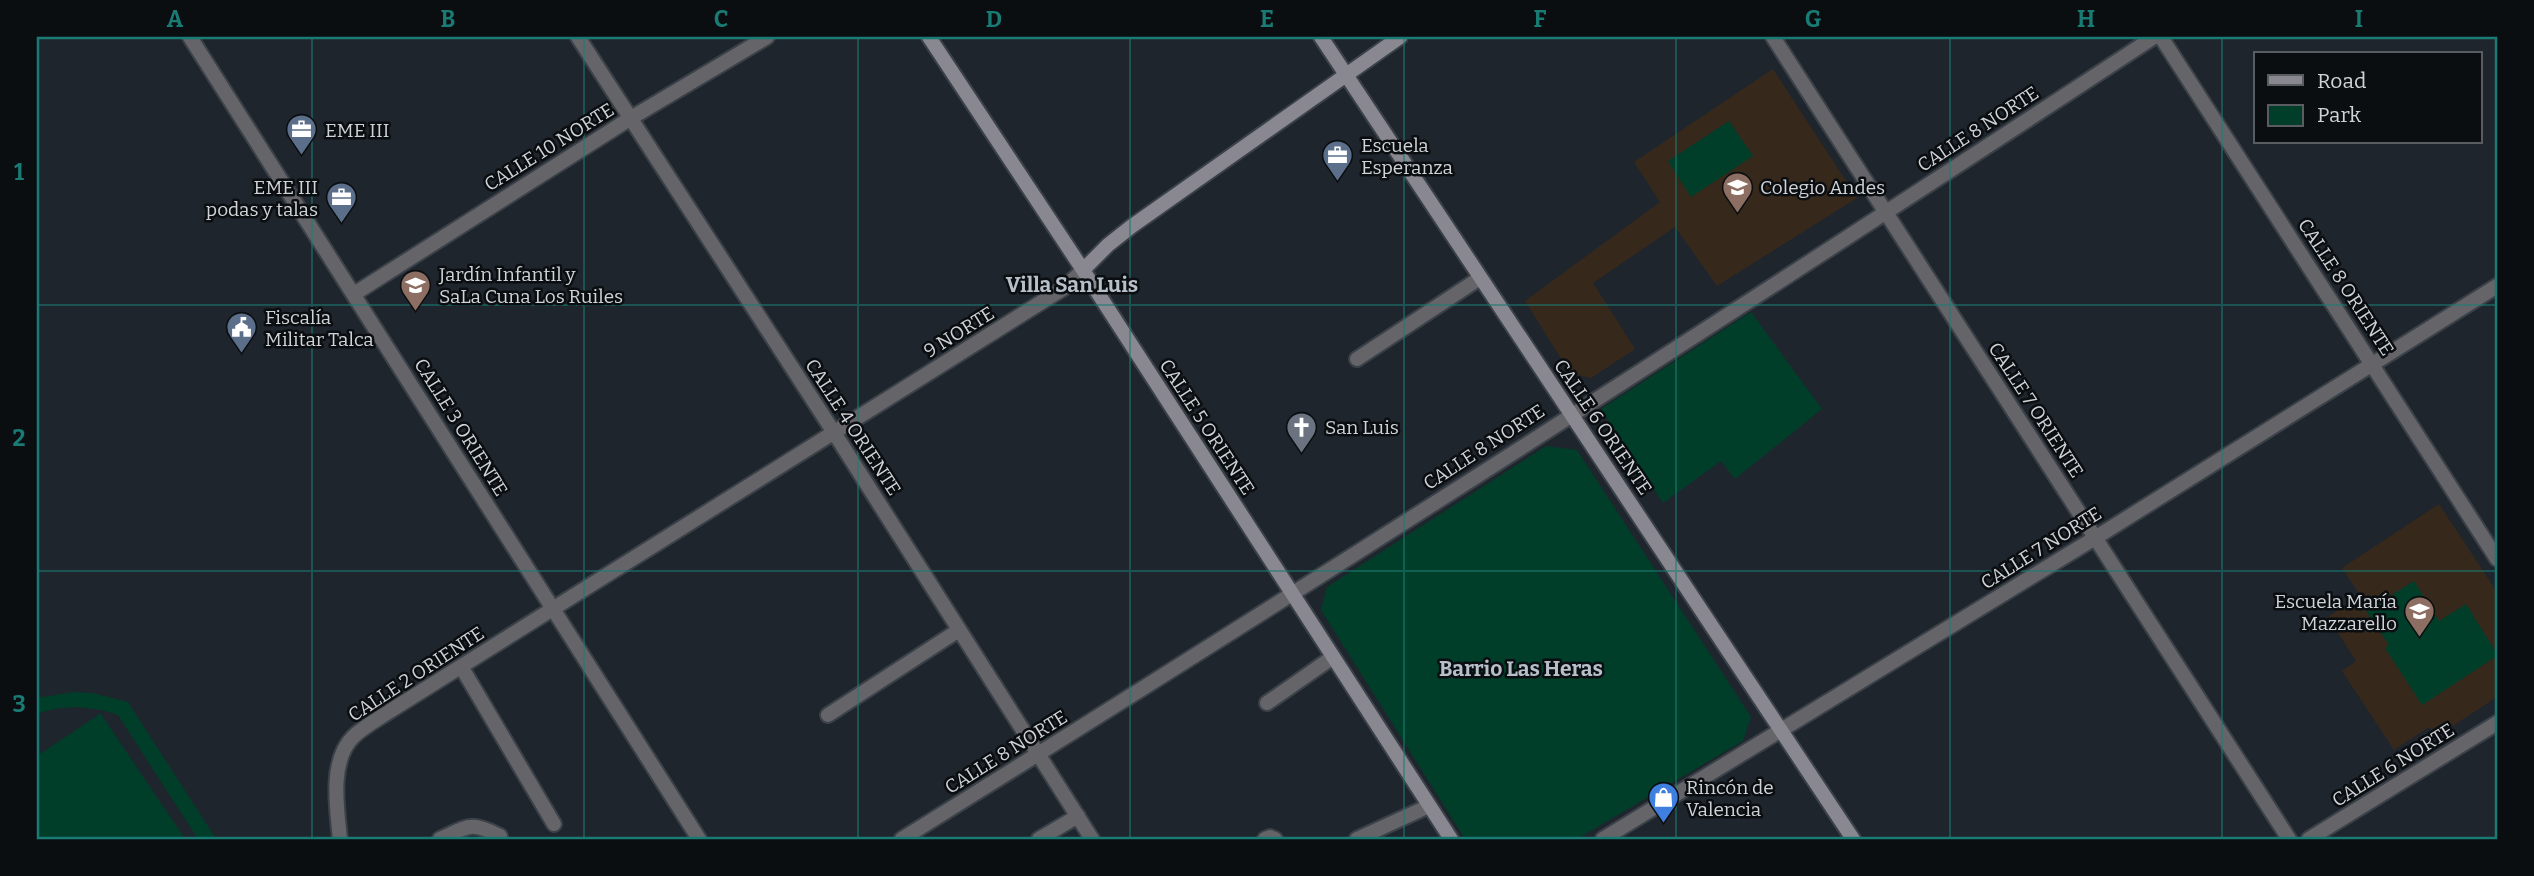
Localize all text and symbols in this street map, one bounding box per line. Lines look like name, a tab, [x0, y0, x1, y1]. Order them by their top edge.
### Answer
text: A	[167, 5, 184, 33]
text: B	[441, 5, 455, 33]
text: C	[714, 5, 728, 33]
text: D	[986, 5, 1002, 33]
text: E	[1260, 5, 1274, 33]
text: F	[1534, 5, 1547, 33]
text: G	[1805, 5, 1822, 33]
text: H	[2077, 5, 2095, 33]
text: I	[2355, 5, 2363, 33]
legend	[2254, 52, 2482, 144]
text: Road	[2317, 68, 2366, 94]
street label: CALLE 8 NORTE	[1913, 81, 2043, 177]
street label: CALLE 10 NORTE	[480, 98, 618, 196]
text: Park	[2317, 102, 2361, 128]
office icon: EME III	[285, 113, 319, 157]
place label: EME III	[325, 119, 389, 142]
place label: Escuela Esperanza	[1361, 134, 1454, 179]
office icon: Escuela Esperanza	[1321, 139, 1355, 183]
text: 1	[14, 158, 24, 186]
school or university icon: Colegio Andes	[1720, 170, 1754, 214]
place label: EME III podas y talas	[206, 176, 318, 221]
place label: Colegio Andes	[1760, 176, 1885, 199]
office icon: EME III podas y talas	[324, 181, 358, 225]
street label: CALLE 8 ORIENTE	[2293, 214, 2399, 360]
place label: Jardín Infantil y SaLa Cuna Los Ruiles	[438, 263, 623, 308]
school or university icon: Jardín Infantil y SaLa Cuna Los Ruiles	[399, 268, 433, 312]
district label: Villa San Luis	[1006, 272, 1138, 298]
street label: 9 NORTE	[920, 301, 998, 363]
place label: Fiscalía Militar Talca	[265, 306, 374, 351]
public building icon: Fiscalía Militar Talca	[225, 311, 259, 355]
street label: CALLE 7 ORIENTE	[1984, 338, 2088, 482]
street label: CALLE 3 ORIENTE	[409, 354, 513, 500]
street label: CALLE 4 ORIENTE	[800, 354, 906, 500]
street label: CALLE 5 ORIENTE	[1155, 355, 1259, 499]
street label: CALLE 6 ORIENTE	[1549, 355, 1657, 499]
street label: CALLE 8 NORTE	[1419, 399, 1549, 495]
church icon: San Luis	[1285, 410, 1319, 454]
place label: San Luis	[1325, 416, 1399, 439]
text: 2	[13, 424, 26, 452]
street label: CALLE 7 NORTE	[1976, 502, 2106, 594]
place label: Escuela María Mazzarello	[2275, 590, 2398, 635]
school or university icon: Escuela María Mazzarello	[2403, 595, 2437, 639]
street label: CALLE 2 ORIENTE	[344, 621, 488, 727]
district label: Barrio Las Heras	[1439, 656, 1603, 682]
text: 3	[12, 690, 26, 718]
street label: CALLE 8 NORTE	[941, 705, 1071, 799]
street label: CALLE 6 NORTE	[2328, 718, 2458, 812]
place label: Rincón de Valencia	[1686, 776, 1774, 821]
shop icon: Rincón de Valencia	[1646, 781, 1680, 825]

